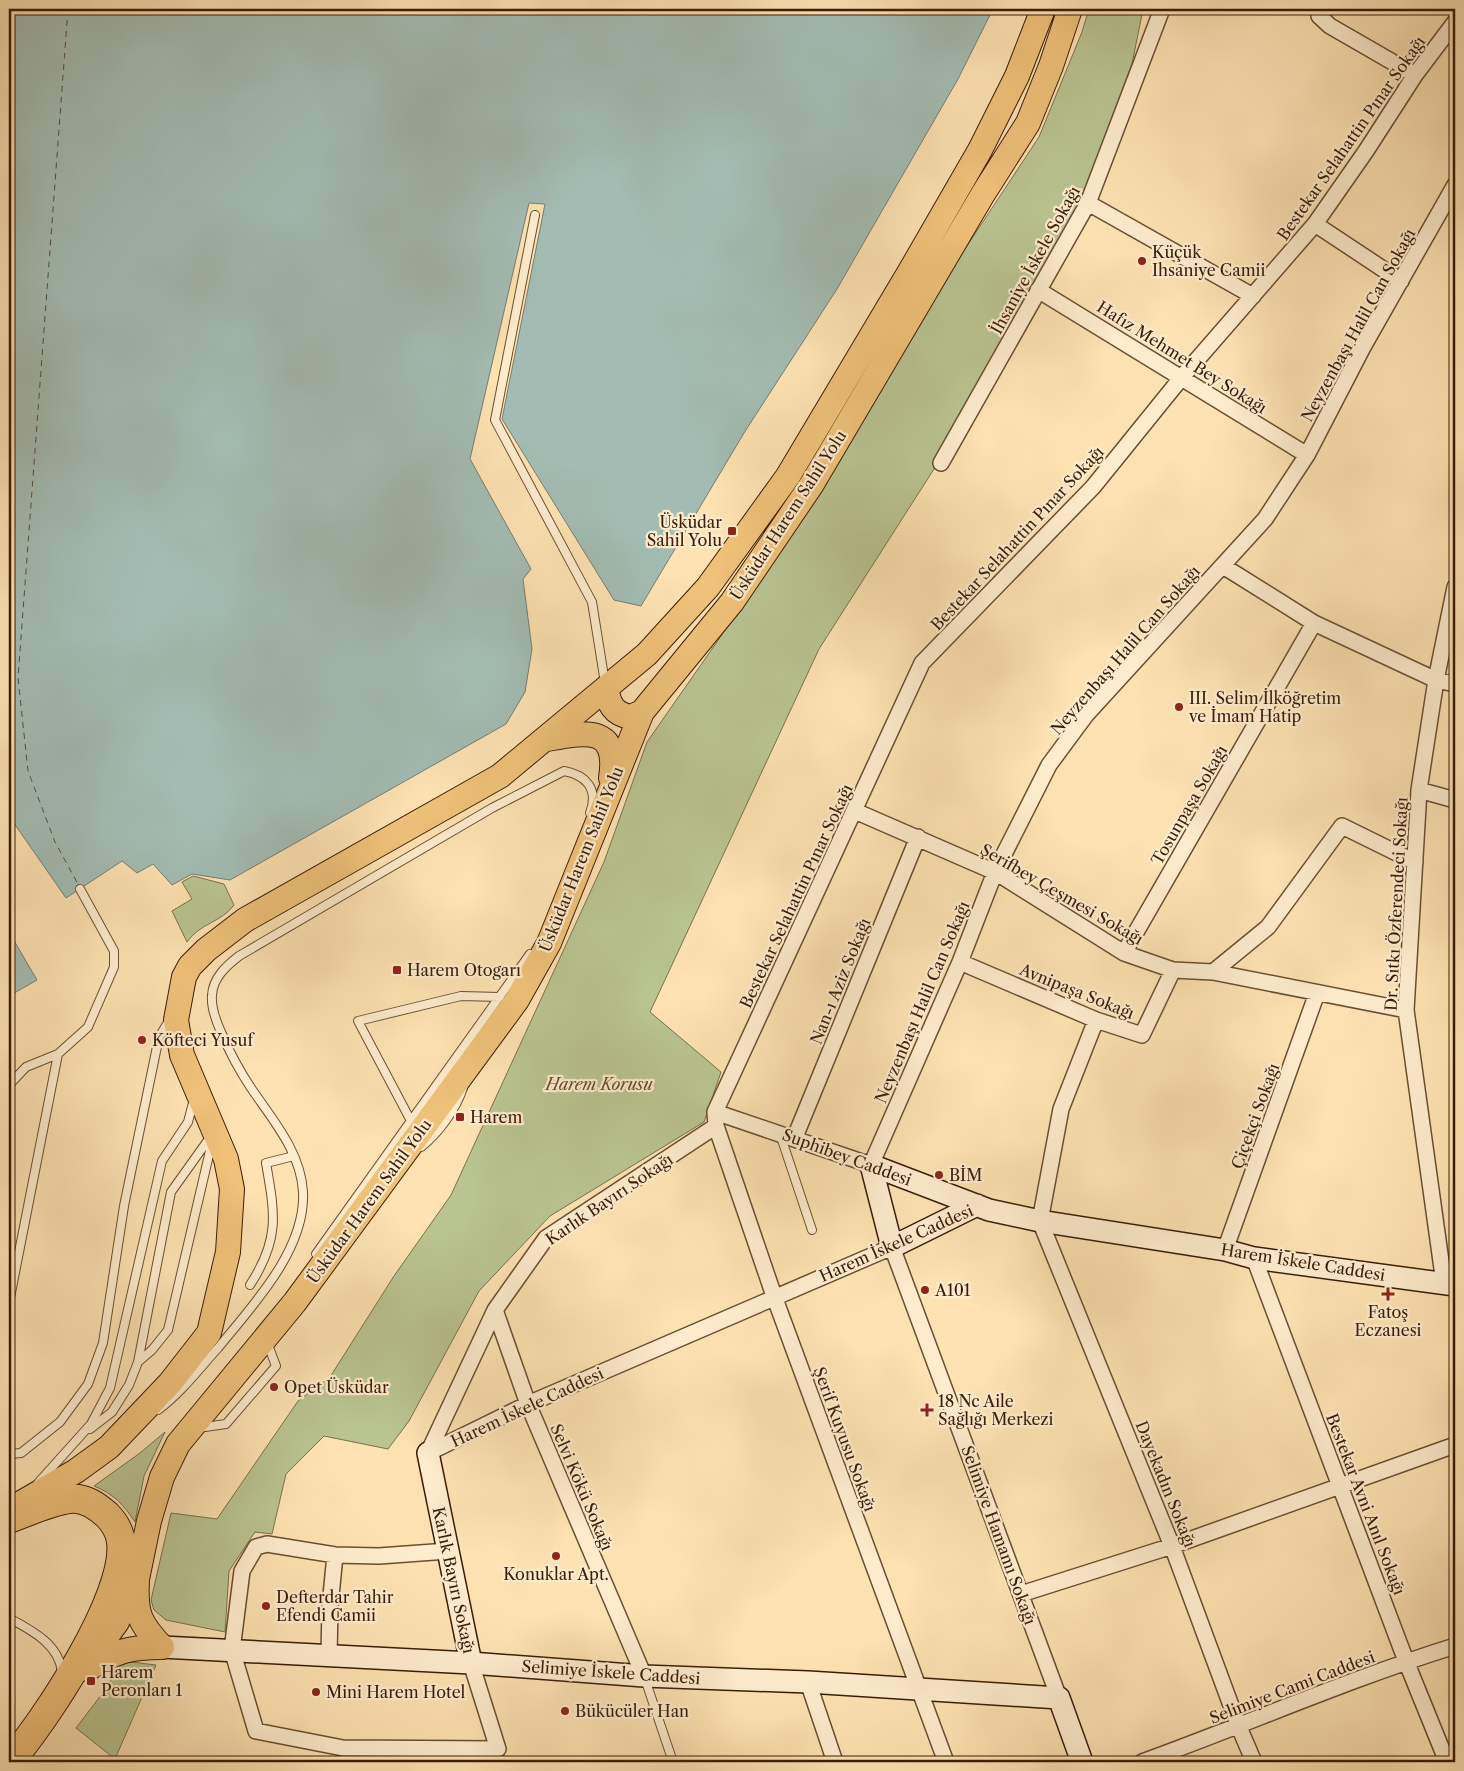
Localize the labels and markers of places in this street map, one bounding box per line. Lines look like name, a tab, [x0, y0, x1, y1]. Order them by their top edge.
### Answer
place label: Küçük Ihsaniye Camii	[1152, 242, 1265, 280]
marker: Küçük Ihsaniye Camii	[1136, 255, 1148, 267]
place label: Üsküdar Sahil Yolu	[647, 512, 722, 550]
marker: Üsküdar Sahil Yolu	[726, 525, 738, 537]
place label: III. Selim İlköğretim ve İmam Hatip	[1188, 688, 1341, 726]
marker: III. Selim İlköğretim ve İmam Hatip	[1173, 701, 1185, 713]
place label: Harem Otogarı	[407, 960, 521, 980]
marker: Harem Otogarı	[391, 964, 403, 976]
place label: Köfteci Yusuf	[152, 1030, 255, 1050]
marker: Köfteci Yusuf	[136, 1034, 148, 1046]
place label: Harem	[470, 1107, 523, 1127]
marker: Harem	[454, 1111, 466, 1123]
place label: BİM	[949, 1165, 982, 1185]
marker: BİM	[933, 1169, 945, 1181]
place label: A101	[934, 1280, 971, 1300]
marker: A101	[919, 1284, 931, 1296]
marker: Fatoş Eczanesi	[1382, 1288, 1394, 1300]
place label: Fatoş Eczanesi	[1355, 1302, 1422, 1340]
place label: Opet Üsküdar	[284, 1377, 389, 1397]
marker: Opet Üsküdar	[268, 1381, 280, 1393]
place label: 18 Nc Aile Sağlığı Merkezi	[938, 1391, 1054, 1429]
marker: 18 Nc Aile Sağlığı Merkezi	[920, 1403, 934, 1417]
marker: Konuklar Apt.	[550, 1550, 562, 1562]
place label: Konuklar Apt.	[503, 1564, 609, 1584]
place label: Defterdar Tahir Efendi Camii	[276, 1587, 394, 1625]
marker: Defterdar Tahir Efendi Camii	[260, 1600, 272, 1612]
place label: Harem Peronları 1	[101, 1662, 183, 1700]
marker: Harem Peronları 1	[85, 1675, 97, 1687]
place label: Mini Harem Hotel	[326, 1682, 466, 1702]
marker: Mini Harem Hotel	[310, 1686, 322, 1698]
place label: Bükücüler Han	[575, 1701, 689, 1721]
marker: Bükücüler Han	[559, 1705, 571, 1717]

